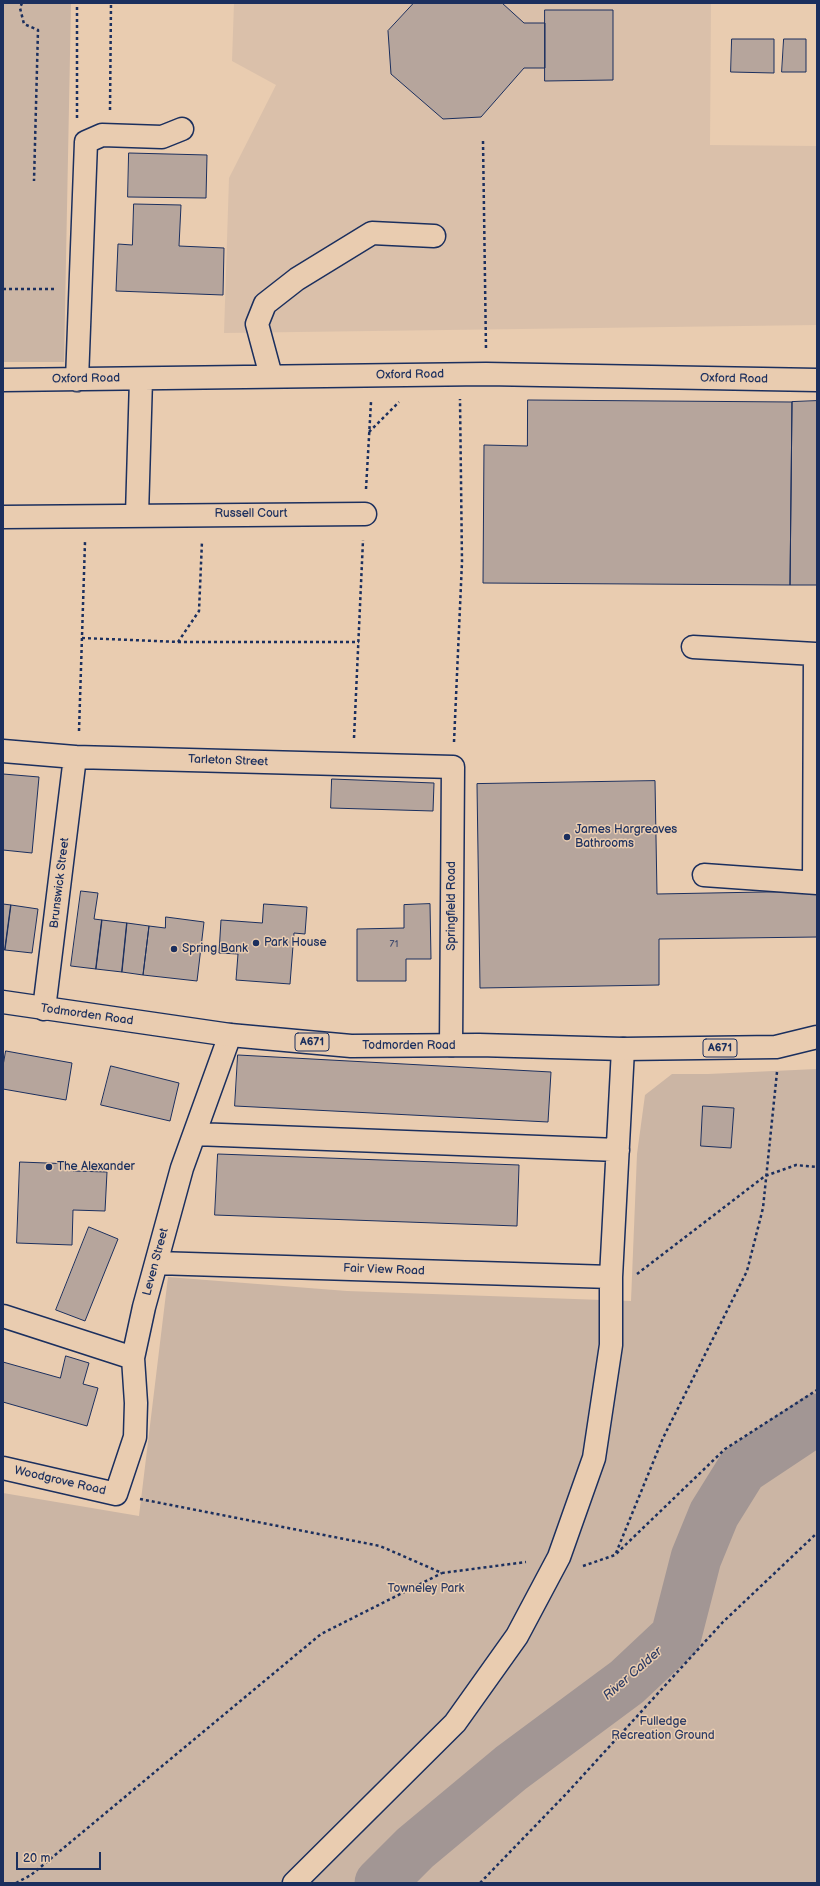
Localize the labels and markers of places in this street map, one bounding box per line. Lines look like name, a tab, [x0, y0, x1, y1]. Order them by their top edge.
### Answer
place label: James Hargreaves Bathrooms	[575, 823, 677, 851]
marker: James Hargreaves Bathrooms	[562, 832, 572, 842]
place label: Park House	[264, 936, 327, 950]
marker: Park House	[251, 938, 261, 948]
place label: Spring Bank	[182, 942, 248, 956]
marker: Spring Bank	[169, 944, 179, 954]
place label: The Alexander	[57, 1160, 135, 1174]
marker: The Alexander	[44, 1162, 54, 1172]

